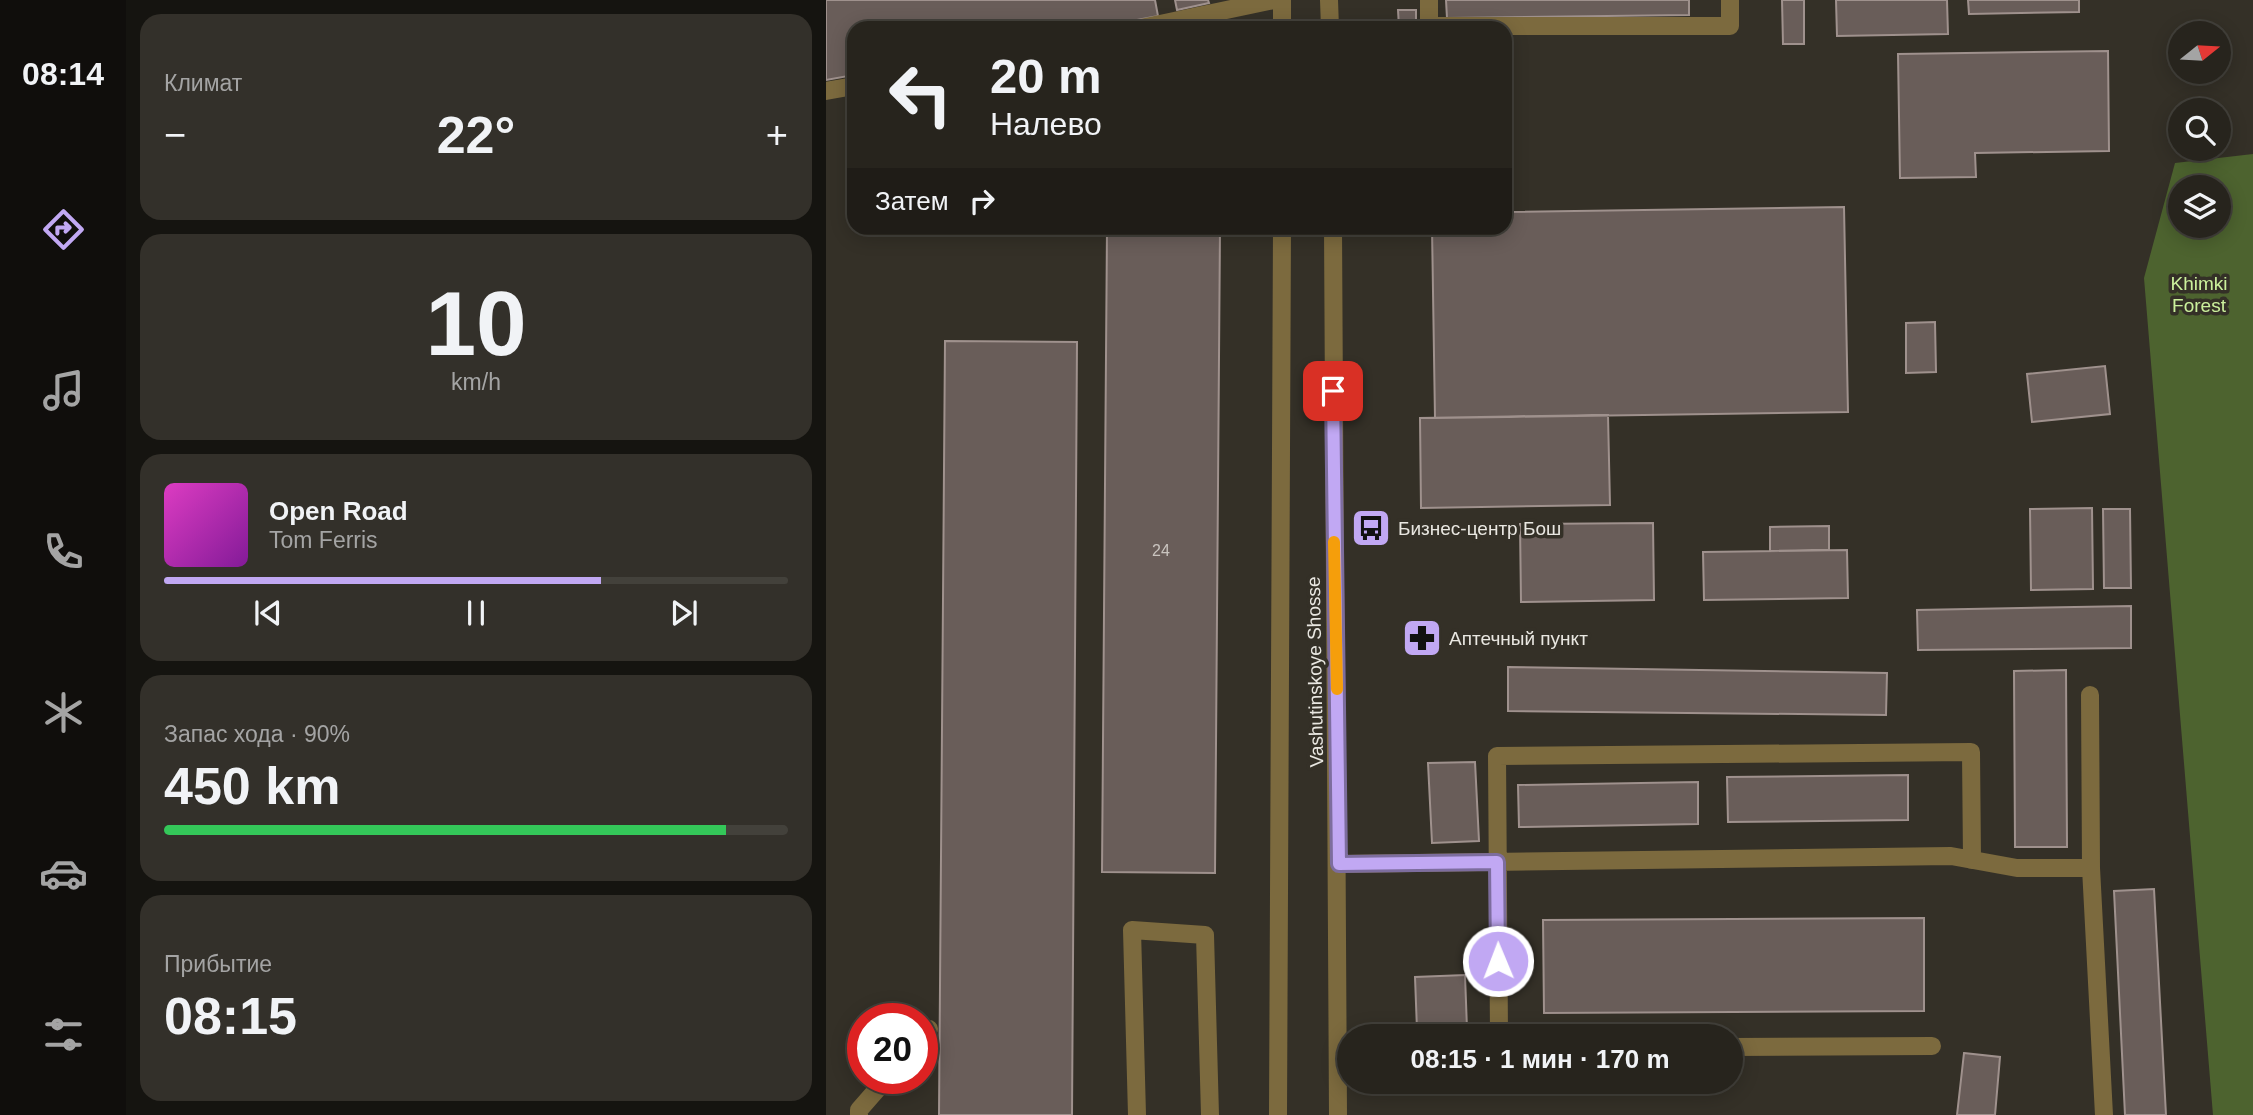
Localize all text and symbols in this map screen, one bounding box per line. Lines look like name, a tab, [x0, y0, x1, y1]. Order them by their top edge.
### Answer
north arrow	[2168, 21, 2231, 84]
map controls	[2168, 21, 2231, 238]
icon: left	[875, 49, 966, 140]
text: 20 m	[990, 49, 1102, 103]
text: 08:14	[22, 56, 104, 92]
text: Климат	[164, 70, 242, 96]
button: search	[2168, 98, 2231, 161]
text: 22°	[437, 106, 515, 164]
text: Налево	[990, 106, 1102, 142]
text: −	[164, 114, 186, 156]
text: +	[766, 114, 788, 156]
button: layers	[2168, 175, 2231, 238]
icon: right	[963, 182, 1001, 220]
text: Затем	[875, 186, 949, 216]
icon: directions	[39, 205, 88, 254]
text: 10	[425, 273, 527, 374]
park label: Khimki Forest	[2170, 273, 2228, 316]
pin	[1303, 361, 1363, 421]
icon: music	[39, 366, 88, 415]
text: km/h	[451, 369, 501, 395]
icon: arrive	[1314, 372, 1352, 410]
text: Open Road	[269, 496, 408, 526]
bus stop icon: Бизнес-центр Бош	[1350, 507, 1392, 549]
place label: Бизнес-центр Бош	[1398, 518, 1561, 539]
icon: phone	[39, 527, 88, 576]
text: Tom Ferris	[269, 527, 378, 553]
house number: 24	[1152, 542, 1170, 559]
street label: Vashutinskoye Shosse	[1303, 576, 1327, 768]
icon: previous	[249, 594, 287, 632]
icon: pause	[457, 594, 495, 632]
icon: next	[665, 594, 703, 632]
pharmacy icon: Аптечный пункт	[1401, 617, 1443, 659]
place label: Аптечный пункт	[1449, 628, 1588, 649]
icon: climate	[39, 688, 88, 737]
text: Запас хода · 90%	[164, 721, 350, 747]
text: 450 km	[164, 757, 340, 815]
icon: car	[39, 849, 88, 898]
position arrow	[1461, 924, 1535, 998]
text: Прибытие	[164, 951, 272, 977]
text: 08:15	[164, 987, 297, 1045]
speed limit sign: 20	[847, 1003, 938, 1094]
icon: filters	[39, 1010, 88, 1059]
text: 08:15 · 1 мин · 170 m	[1410, 1044, 1670, 1074]

